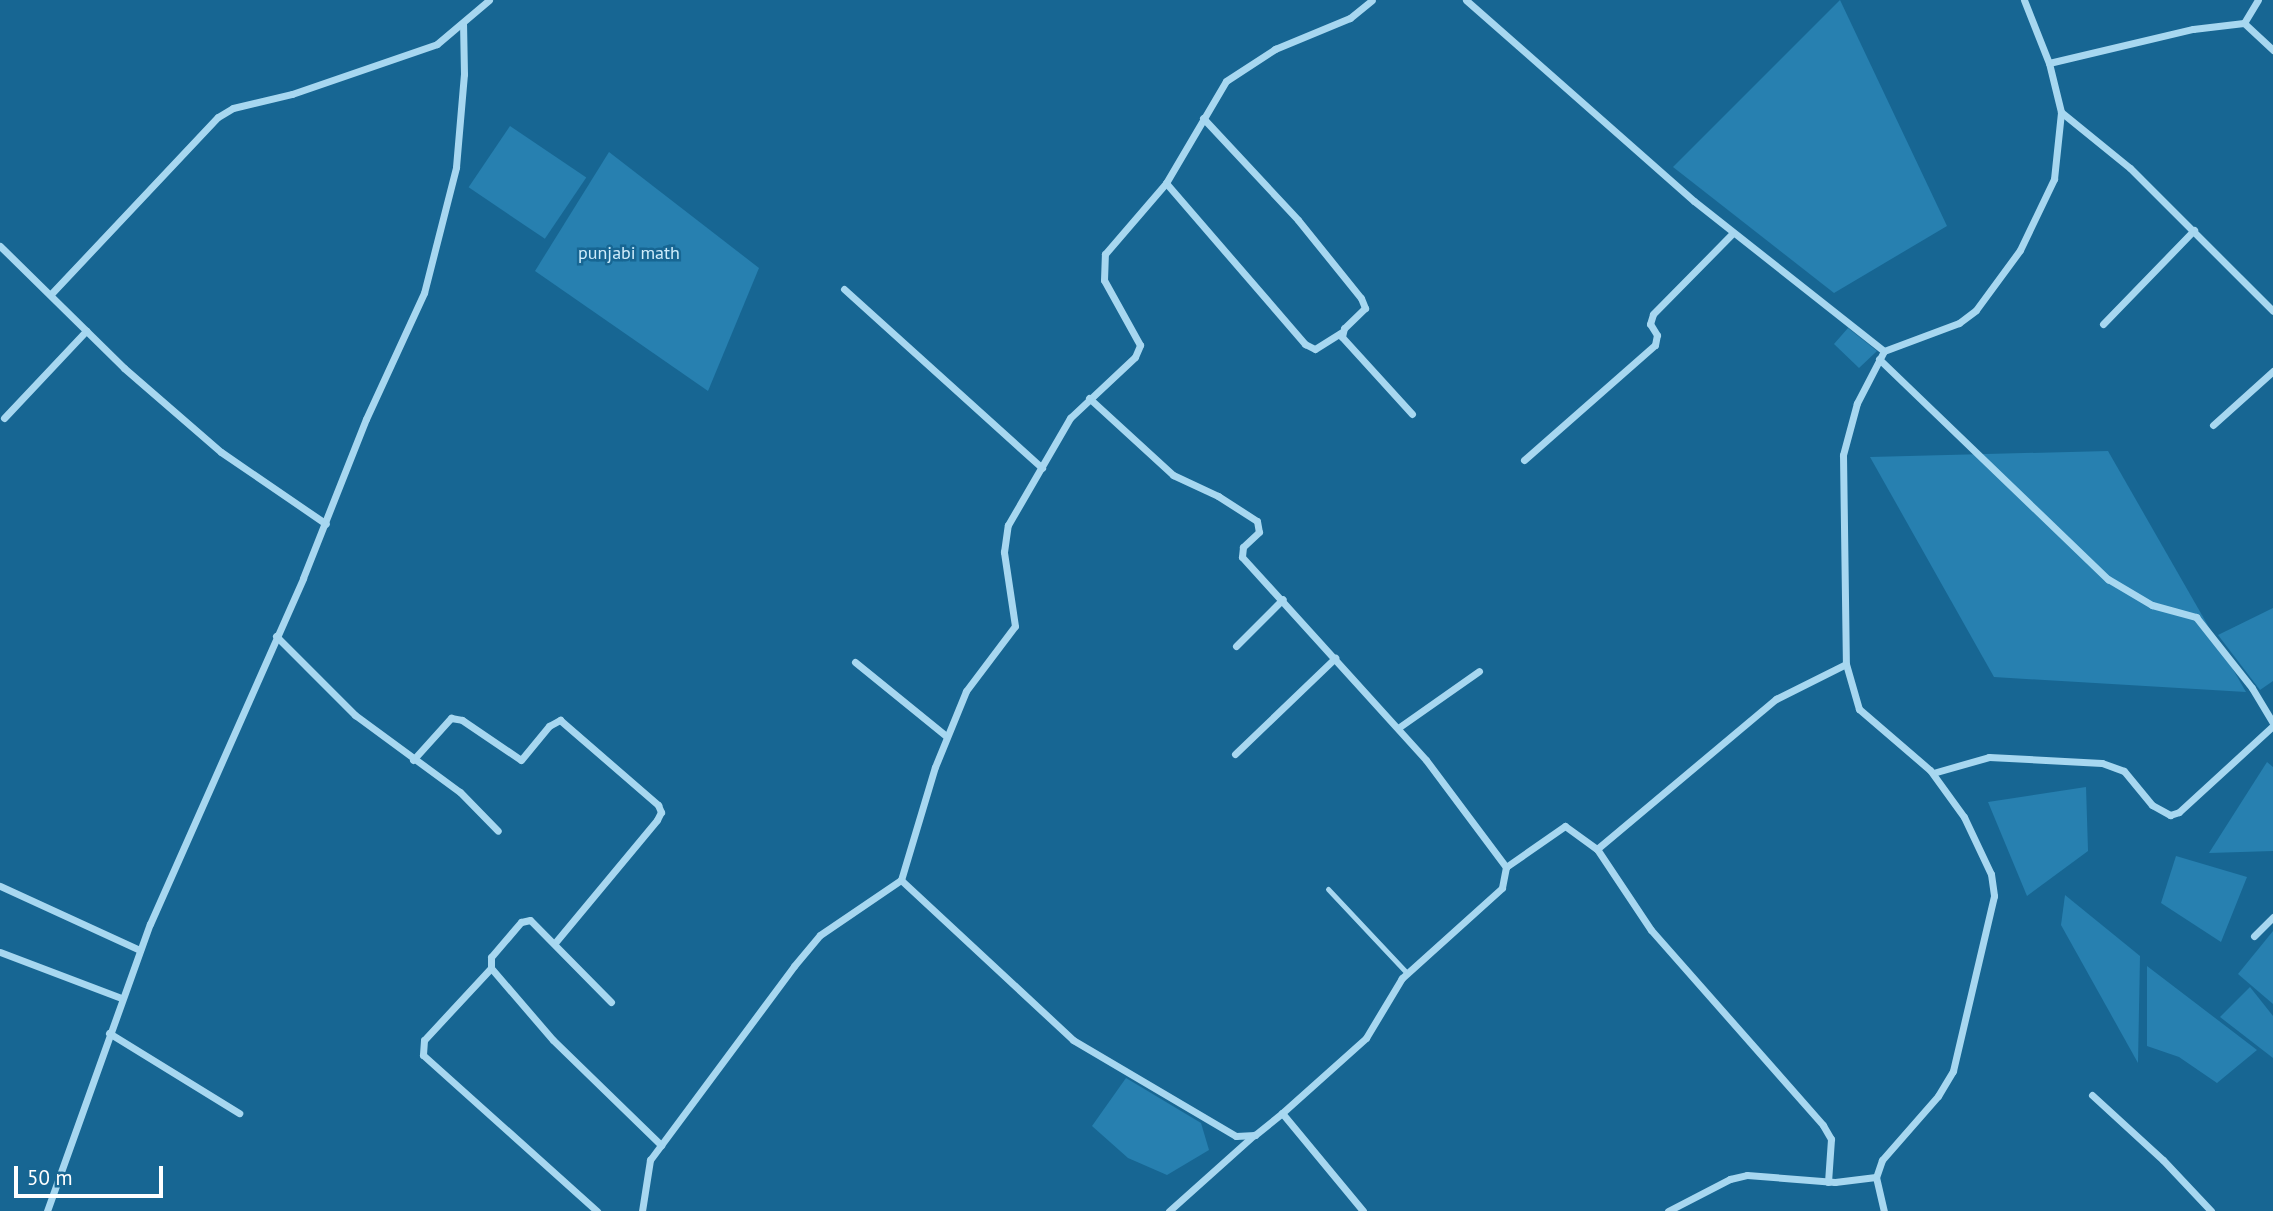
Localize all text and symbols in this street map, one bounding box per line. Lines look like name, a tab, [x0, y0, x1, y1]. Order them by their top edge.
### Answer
park label: punjabi math	[578, 242, 680, 264]
scale bar	[18, 1152, 166, 1196]
text: 50 m	[27, 1164, 73, 1191]

